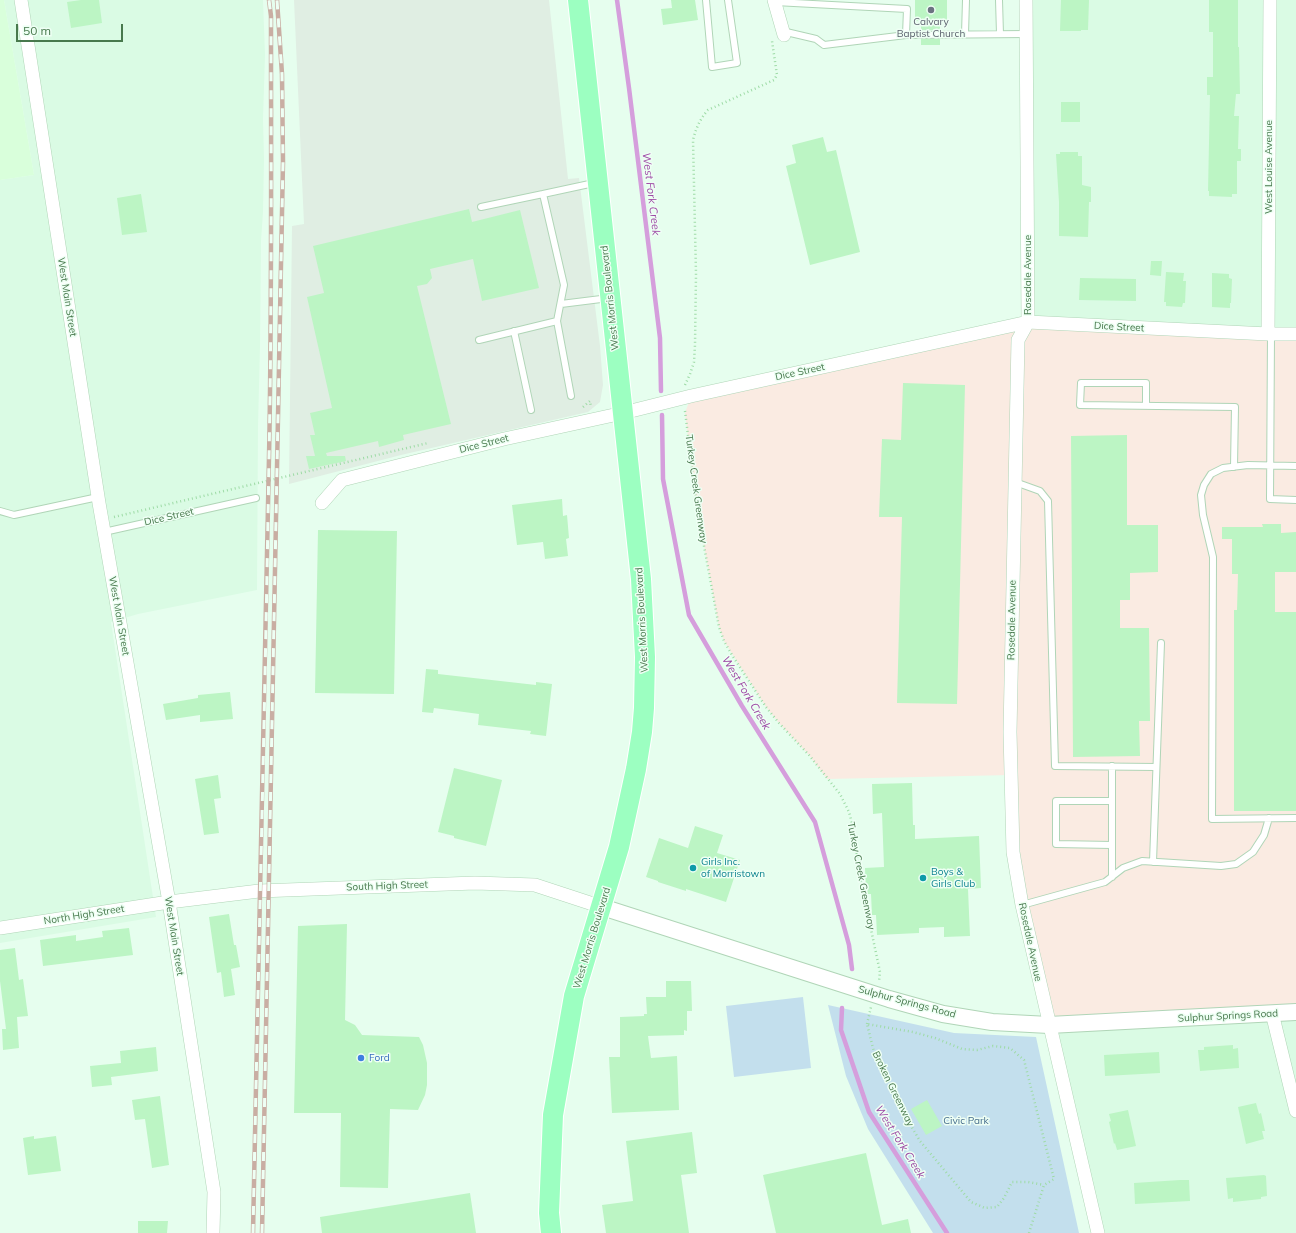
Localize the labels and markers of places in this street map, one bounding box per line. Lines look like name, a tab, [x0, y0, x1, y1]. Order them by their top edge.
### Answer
marker: Calvary Baptist Church	[926, 5, 936, 15]
place label: Calvary Baptist Church	[897, 16, 965, 40]
place label: Girls Inc. of Morristown	[701, 856, 765, 880]
marker: Girls Inc. of Morristown	[688, 863, 698, 873]
place label: Boys & Girls Club	[931, 866, 975, 890]
marker: Boys & Girls Club	[918, 873, 928, 883]
place label: Ford	[369, 1052, 390, 1064]
marker: Ford	[356, 1053, 366, 1063]

